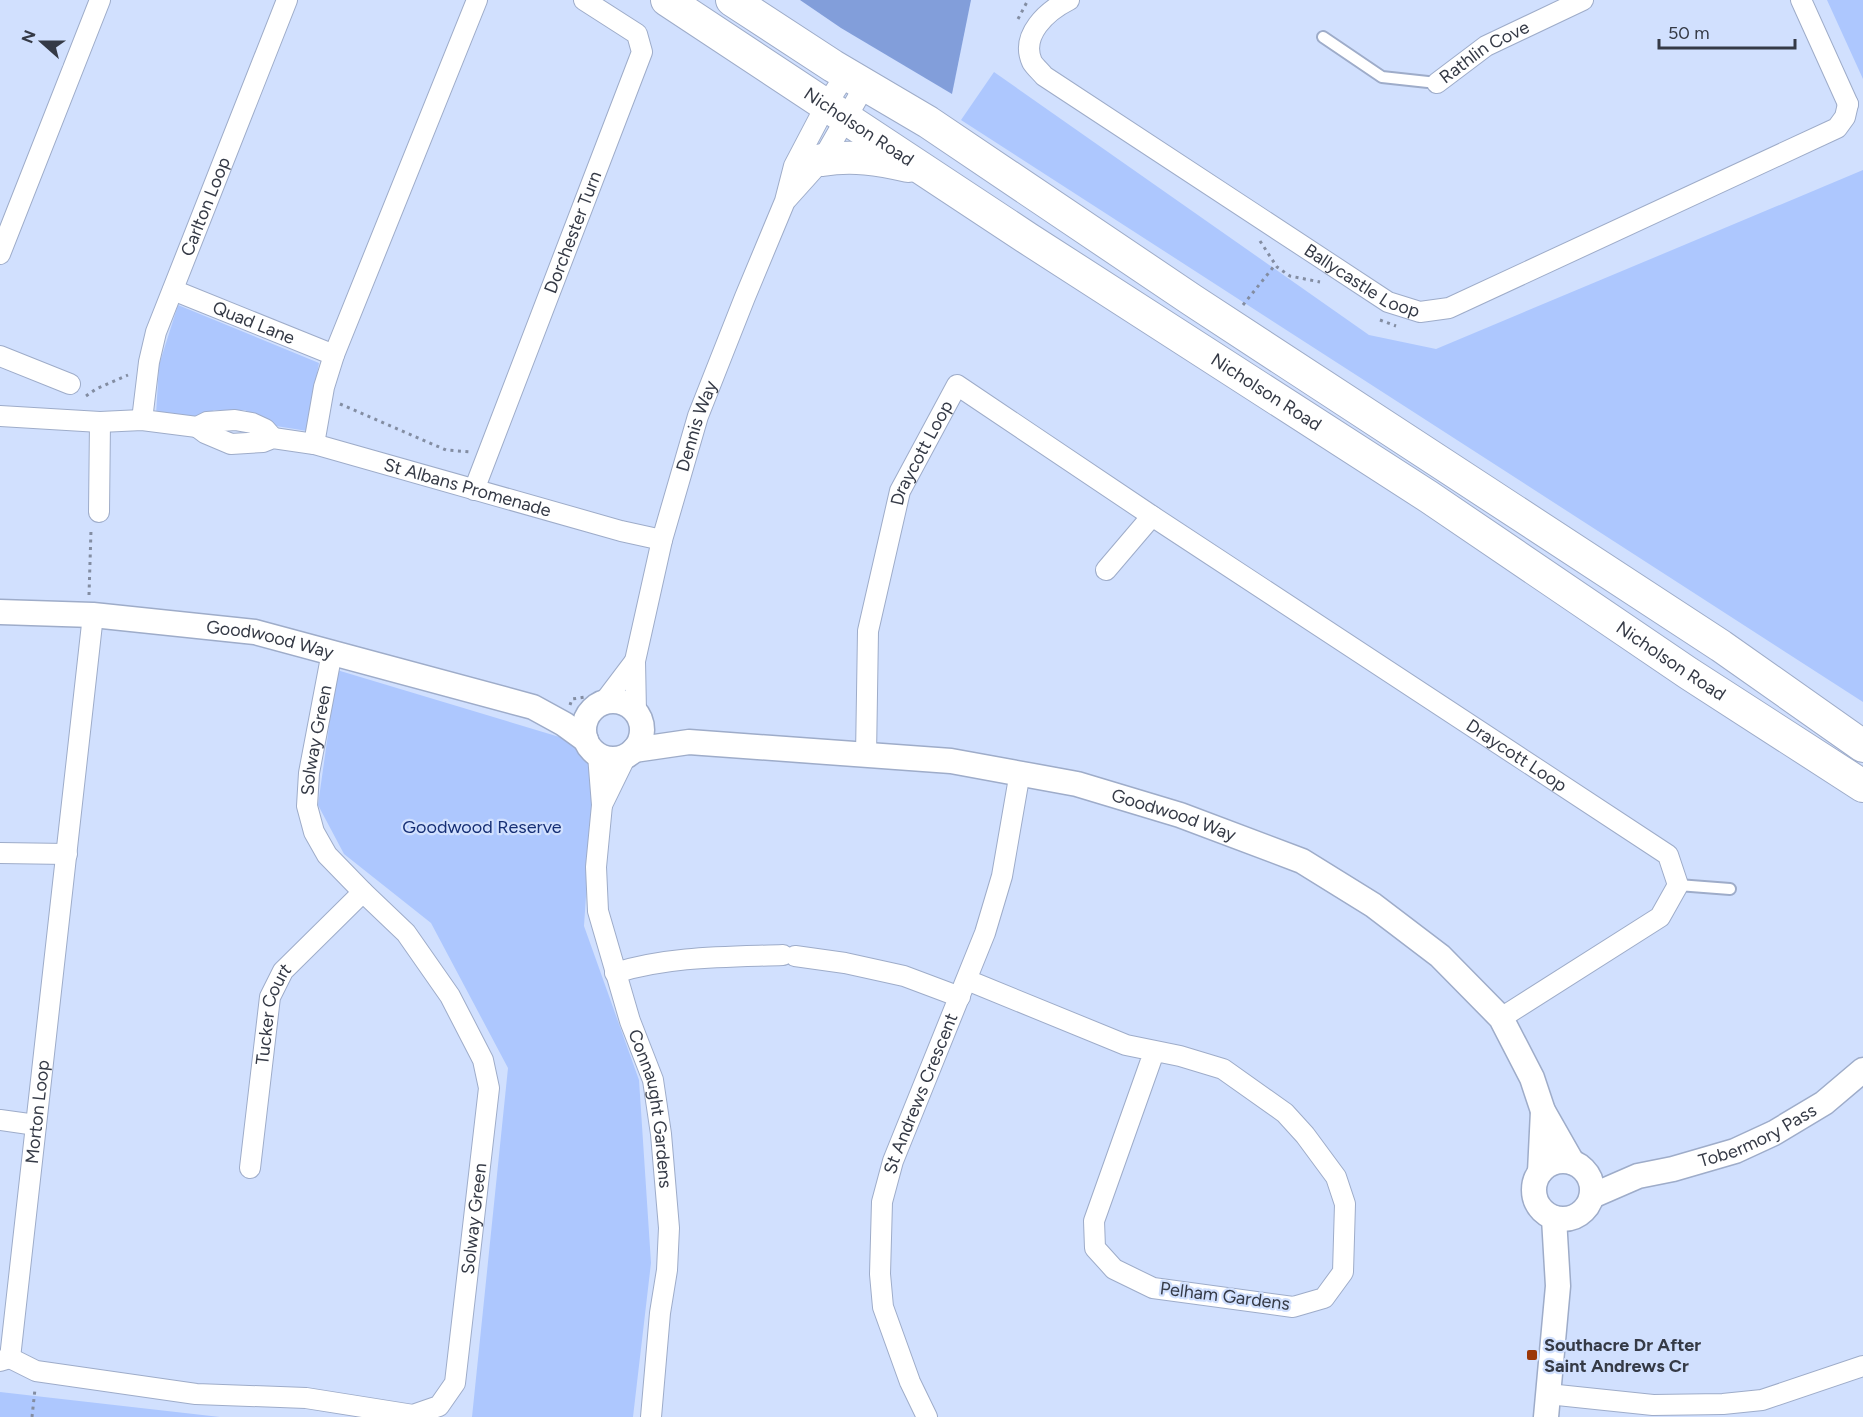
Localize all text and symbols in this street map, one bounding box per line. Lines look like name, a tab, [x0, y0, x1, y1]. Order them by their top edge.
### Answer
north arrow	[12, 12, 72, 72]
scale bar	[1659, 12, 1796, 50]
street label: Rathlin Cove	[1435, 16, 1533, 88]
text: 50 m	[1668, 22, 1710, 44]
text: N	[17, 28, 40, 46]
street label: Nicholson Road	[800, 83, 918, 171]
street label: Carlton Loop	[176, 154, 235, 259]
street label: Dorchester Turn	[539, 168, 606, 297]
street label: Ballycastle Loop	[1300, 239, 1422, 322]
street label: Quad Lane	[209, 296, 298, 349]
street label: Nicholson Road	[1207, 348, 1326, 436]
street label: Dennis Way	[671, 377, 722, 474]
street label: Draycott Loop	[886, 397, 958, 508]
street label: St Albans Promenade	[381, 453, 554, 522]
street label: Goodwood Way	[205, 616, 337, 664]
street label: Nicholson Road	[1612, 616, 1730, 705]
street label: Solway Green	[297, 683, 336, 796]
street label: Draycott Loop	[1462, 714, 1571, 796]
street label: Goodwood Way	[1109, 784, 1240, 846]
park label: Goodwood Reserve	[402, 816, 562, 838]
street label: Tucker Court	[251, 958, 296, 1066]
street label: St Andrews Crescent	[879, 1010, 963, 1176]
street label: Connaught Gardens	[623, 1026, 677, 1189]
street label: Morton Loop	[21, 1059, 54, 1165]
street label: Tobermory Pass	[1696, 1099, 1820, 1172]
street label: Solway Green	[457, 1162, 491, 1276]
street label: Pelham Gardens	[1159, 1277, 1291, 1315]
place label: Southacre Dr After Saint Andrews Cr	[1544, 1334, 1701, 1377]
marker: Southacre Dr After Saint Andrews Cr	[1525, 1348, 1539, 1362]

